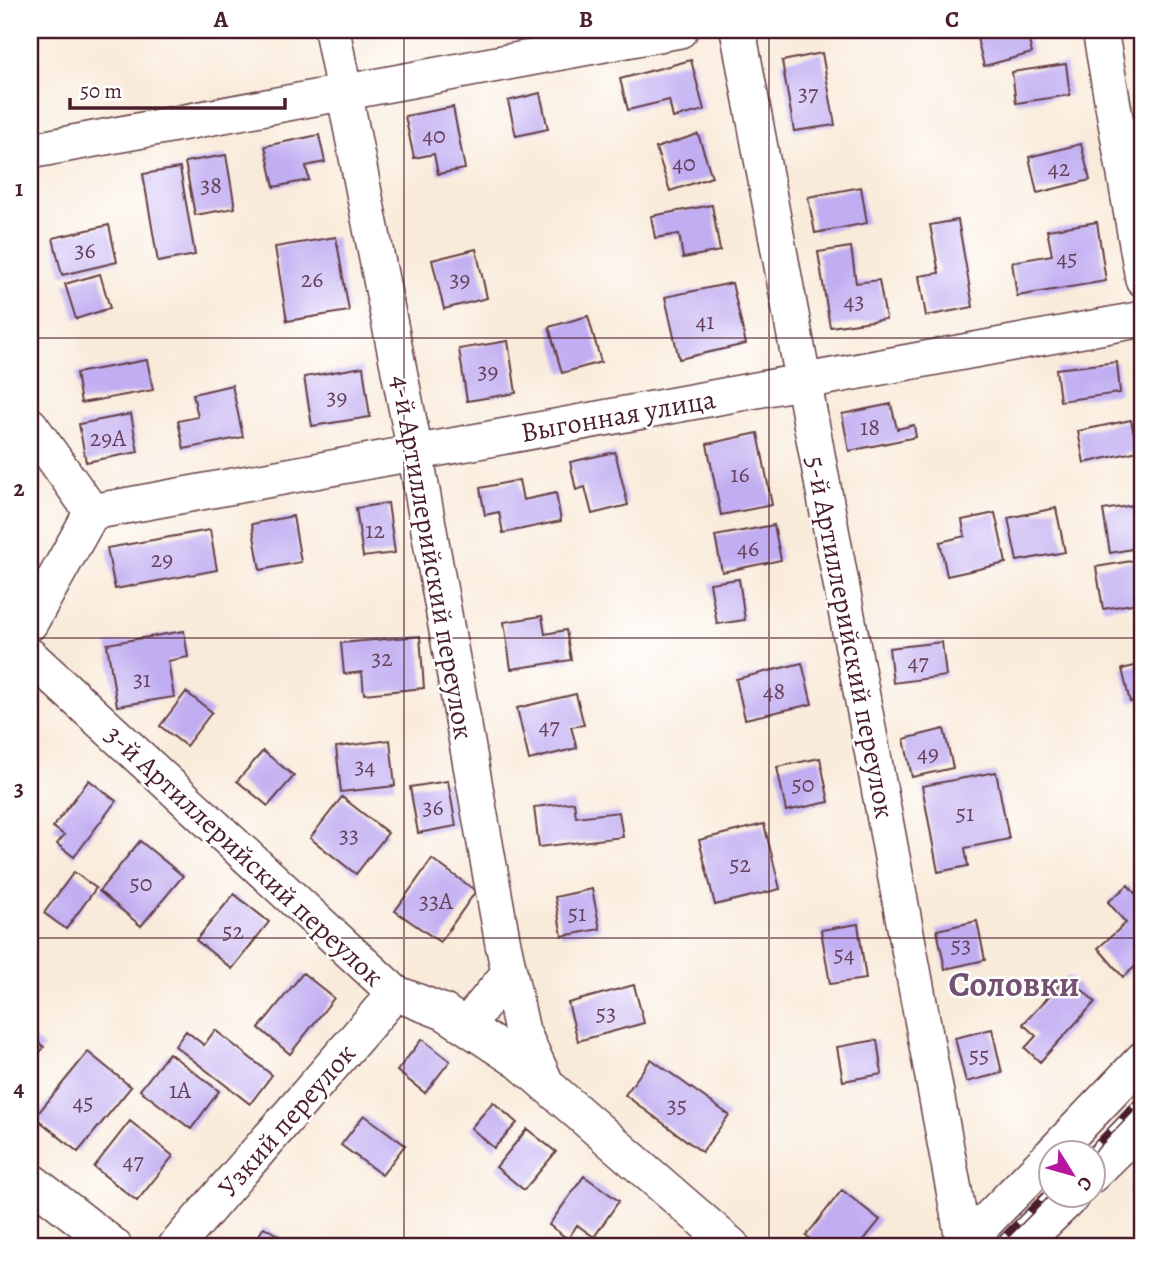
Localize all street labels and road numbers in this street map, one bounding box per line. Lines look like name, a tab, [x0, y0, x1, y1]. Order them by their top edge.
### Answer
street label: 4-й Артиллерийский переулок	[381, 372, 483, 742]
street label: Выгонная улица	[518, 380, 719, 452]
street label: 5-й Артиллерийский переулок	[796, 453, 904, 822]
street label: 3-й Артиллерийский переулок	[97, 716, 392, 995]
street label: Узкий переулок	[209, 1036, 364, 1206]

